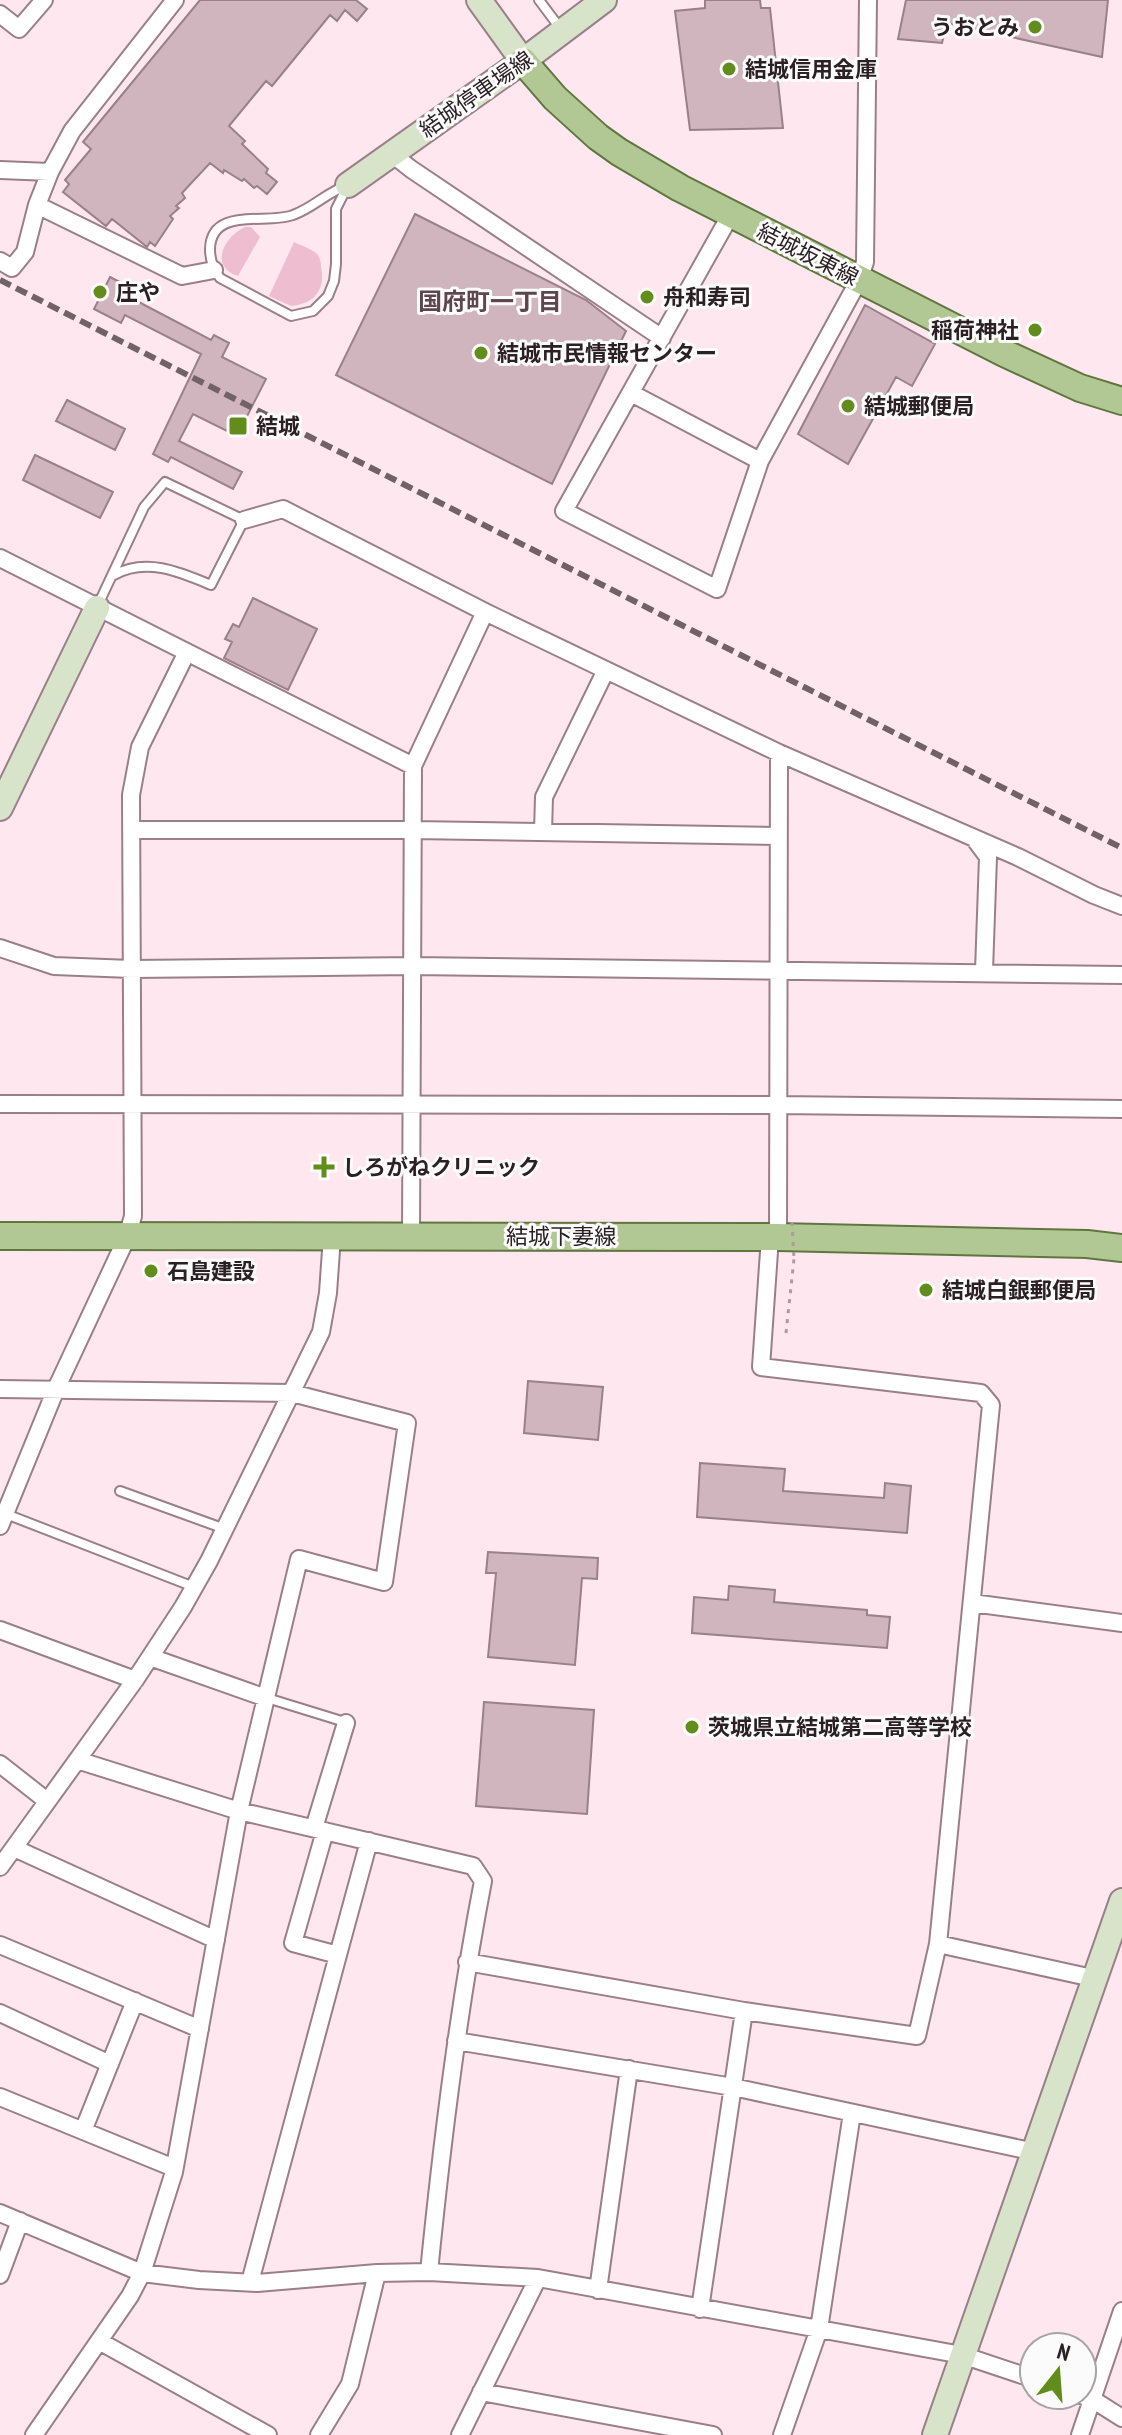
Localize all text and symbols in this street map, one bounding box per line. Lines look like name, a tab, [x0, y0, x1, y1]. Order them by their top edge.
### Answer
place label: うおとみ	[931, 13, 1019, 41]
marker: うおとみ	[1026, 18, 1044, 36]
street label: 結城停車場線	[414, 45, 538, 143]
place label: 結城信用金庫	[745, 55, 877, 83]
marker: 結城信用金庫	[720, 60, 738, 78]
street label: 結城坂東線	[753, 217, 863, 291]
place label: 庄や	[116, 278, 160, 306]
marker: 庄や	[91, 283, 109, 301]
place label: 舟和寿司	[663, 283, 751, 311]
district label: 国府町一丁目	[418, 286, 562, 317]
marker: 舟和寿司	[638, 288, 656, 306]
place label: 稲荷神社	[931, 316, 1019, 344]
marker: 稲荷神社	[1026, 321, 1044, 339]
place label: 結城市民情報センター	[497, 339, 717, 367]
marker: 結城市民情報センター	[472, 344, 490, 362]
place label: 結城郵便局	[864, 392, 974, 420]
marker: 結城郵便局	[839, 397, 857, 415]
place label: 結城	[256, 412, 300, 440]
marker: 結城	[227, 415, 249, 437]
place label: しろがねクリニック	[342, 1153, 540, 1181]
marker: しろがねクリニック	[313, 1156, 335, 1178]
street label: 結城下妻線	[506, 1222, 616, 1250]
place label: 石島建設	[167, 1257, 255, 1285]
marker: 石島建設	[142, 1262, 160, 1280]
place label: 結城白銀郵便局	[942, 1276, 1096, 1304]
marker: 結城白銀郵便局	[917, 1281, 935, 1299]
place label: 茨城県立結城第二高等学校	[708, 1713, 972, 1741]
marker: 茨城県立結城第二高等学校	[683, 1718, 701, 1736]
north arrow	[1018, 2331, 1098, 2411]
text: N	[1054, 2337, 1074, 2367]

